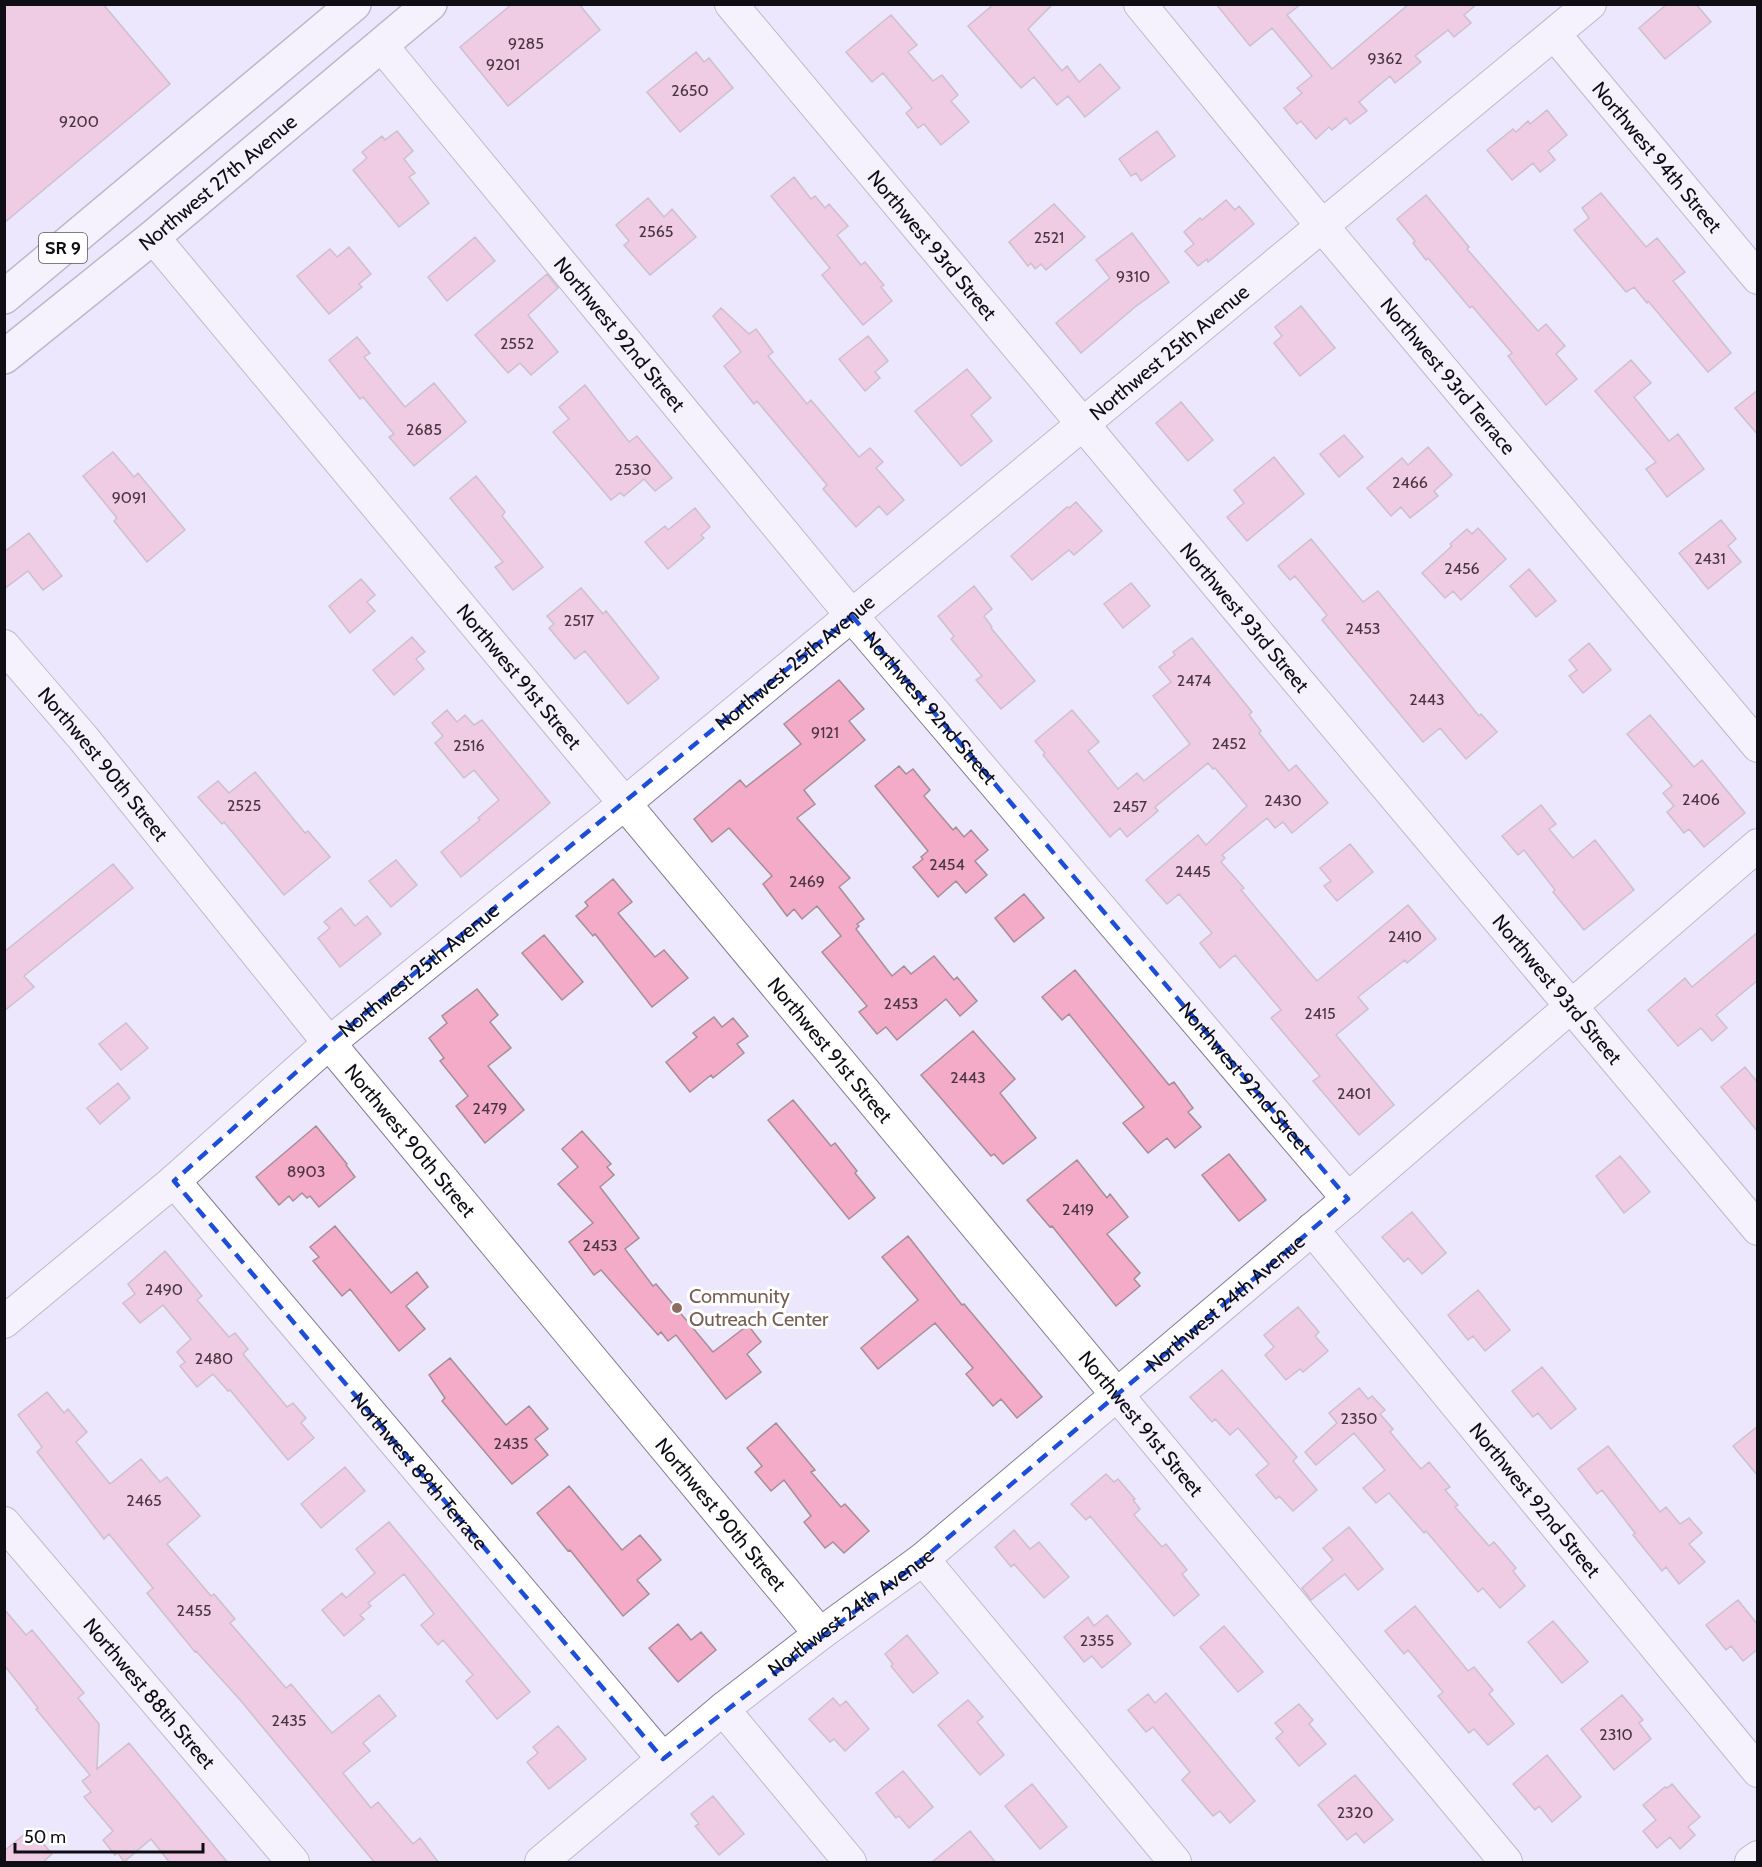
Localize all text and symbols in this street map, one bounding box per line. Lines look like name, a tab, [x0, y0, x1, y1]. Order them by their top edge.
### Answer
house number: 9285	[508, 34, 544, 53]
house number: 9362	[1367, 49, 1403, 68]
house number: 9201	[486, 55, 520, 74]
street label: Northwest 94th Street	[1587, 77, 1727, 238]
house number: 2650	[671, 81, 709, 100]
street label: Northwest 27th Avenue	[134, 109, 302, 256]
house number: 9200	[59, 112, 99, 131]
street label: Northwest 93rd Street	[863, 165, 1002, 325]
house number: 2565	[639, 222, 673, 241]
house number: 2521	[1034, 228, 1064, 247]
road number: SR 9	[39, 233, 87, 263]
street label: Northwest 92nd Street	[549, 252, 690, 417]
house number: 9310	[1116, 267, 1150, 286]
street label: Northwest 25th Avenue	[1085, 280, 1254, 425]
street label: Northwest 93rd Terrace	[1375, 293, 1521, 459]
house number: 2552	[500, 334, 534, 353]
house number: 2685	[406, 420, 442, 439]
house number: 2530	[615, 460, 651, 479]
house number: 2466	[1392, 473, 1428, 492]
house number: 9091	[112, 488, 146, 507]
street label: Northwest 93rd Street	[1175, 538, 1314, 697]
house number: 2431	[1694, 549, 1726, 568]
house number: 2456	[1444, 559, 1480, 578]
street label: Northwest 25th Avenue	[710, 590, 879, 735]
street label: Northwest 91st Street	[452, 599, 586, 754]
house number: 2517	[564, 611, 594, 630]
house number: 2453	[1346, 619, 1380, 638]
street label: Northwest 92nd Street	[859, 627, 1002, 789]
house number: 2474	[1177, 671, 1211, 690]
street label: Northwest 90th Street	[33, 682, 173, 846]
house number: 2443	[1409, 690, 1445, 709]
house number: 9121	[811, 723, 839, 742]
house number: 2452	[1212, 734, 1246, 753]
house number: 2516	[453, 736, 485, 755]
house number: 2406	[1682, 790, 1720, 809]
house number: 2430	[1264, 791, 1302, 810]
house number: 2525	[227, 796, 261, 815]
house number: 2457	[1113, 797, 1147, 816]
house number: 2454	[929, 855, 965, 874]
house number: 2445	[1175, 862, 1211, 881]
house number: 2469	[789, 872, 825, 891]
street label: Northwest 25th Avenue	[334, 898, 504, 1042]
street label: Northwest 93rd Street	[1488, 910, 1627, 1069]
house number: 2410	[1388, 927, 1422, 946]
street label: Northwest 91st Street	[763, 973, 897, 1128]
house number: 2453	[884, 994, 918, 1013]
street label: Northwest 92nd Street	[1174, 997, 1317, 1160]
house number: 2415	[1304, 1004, 1336, 1023]
street label: Northwest 90th Street	[340, 1059, 481, 1222]
house number: 2443	[950, 1068, 986, 1087]
house number: 2401	[1337, 1084, 1371, 1103]
house number: 2479	[473, 1099, 507, 1118]
house number: 8903	[287, 1162, 325, 1181]
house number: 2419	[1062, 1200, 1094, 1219]
street label: Northwest 24th Avenue	[1141, 1229, 1310, 1377]
house number: 2453	[583, 1236, 617, 1255]
house number: 2490	[145, 1280, 183, 1299]
place label: Community Outreach Center	[689, 1284, 829, 1331]
marker: Community Outreach Center	[670, 1301, 684, 1315]
street label: Northwest 91st Street	[1074, 1346, 1208, 1501]
house number: 2480	[195, 1349, 233, 1368]
street label: Northwest 89th Terrace	[346, 1387, 493, 1555]
house number: 2350	[1341, 1409, 1377, 1428]
street label: Northwest 92nd Street	[1464, 1418, 1606, 1582]
street label: Northwest 90th Street	[650, 1433, 791, 1596]
house number: 2435	[494, 1434, 528, 1453]
house number: 2465	[126, 1491, 162, 1510]
street label: Northwest 24th Avenue	[763, 1543, 939, 1682]
house number: 2455	[177, 1601, 211, 1620]
street label: Northwest 88th Street	[78, 1613, 220, 1774]
house number: 2355	[1080, 1631, 1114, 1650]
house number: 2435	[272, 1711, 306, 1730]
house number: 2310	[1599, 1725, 1633, 1744]
house number: 2320	[1337, 1803, 1373, 1822]
scale bar	[15, 1816, 202, 1854]
text: 50 m	[24, 1826, 66, 1848]

